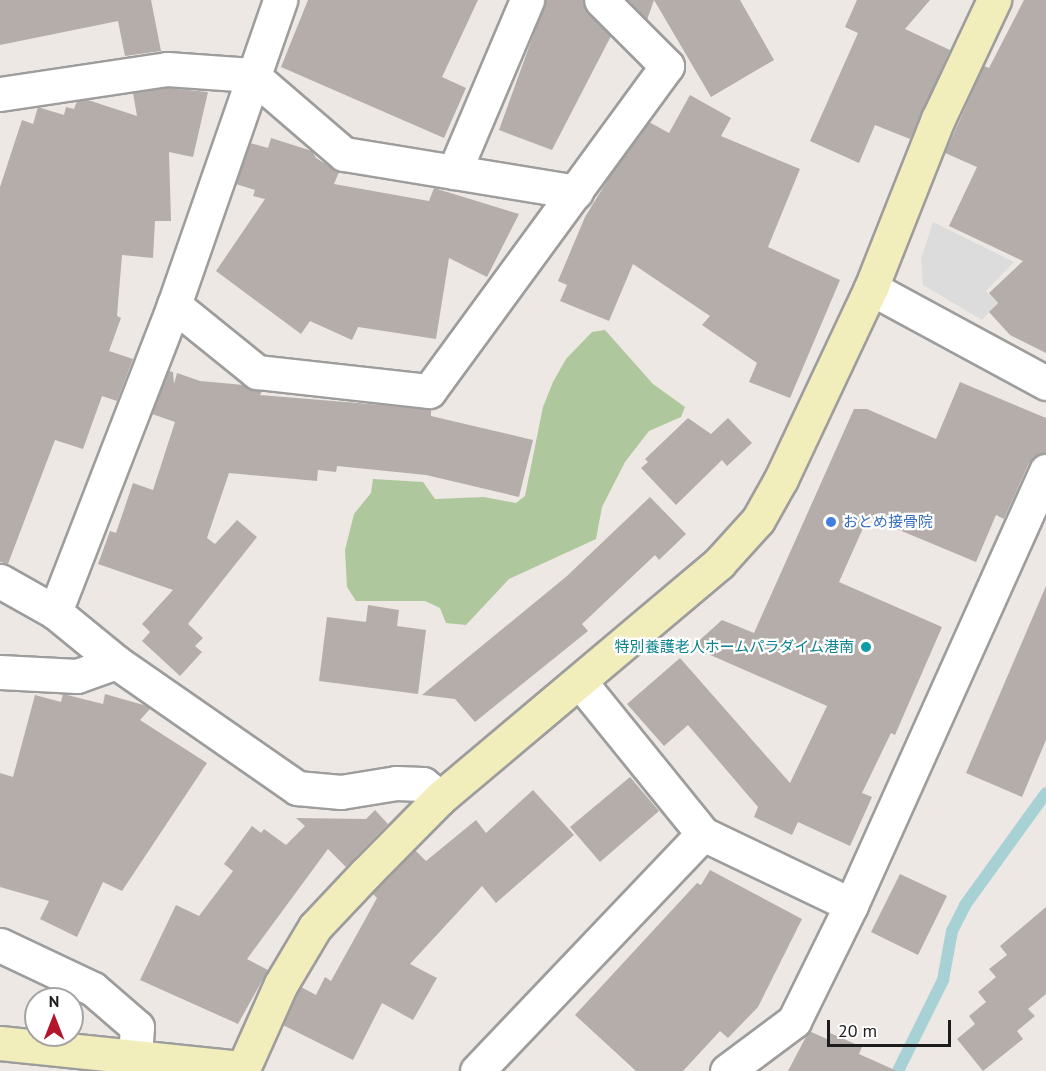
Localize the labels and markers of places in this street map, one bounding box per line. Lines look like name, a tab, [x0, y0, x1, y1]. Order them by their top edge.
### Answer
place label: おとめ接骨院	[843, 513, 933, 531]
marker: おとめ接骨院	[824, 515, 838, 529]
place label: 特別養護老人ホームパラダイム港南	[614, 638, 854, 656]
marker: 特別養護老人ホームパラダイム港南	[859, 640, 873, 654]

